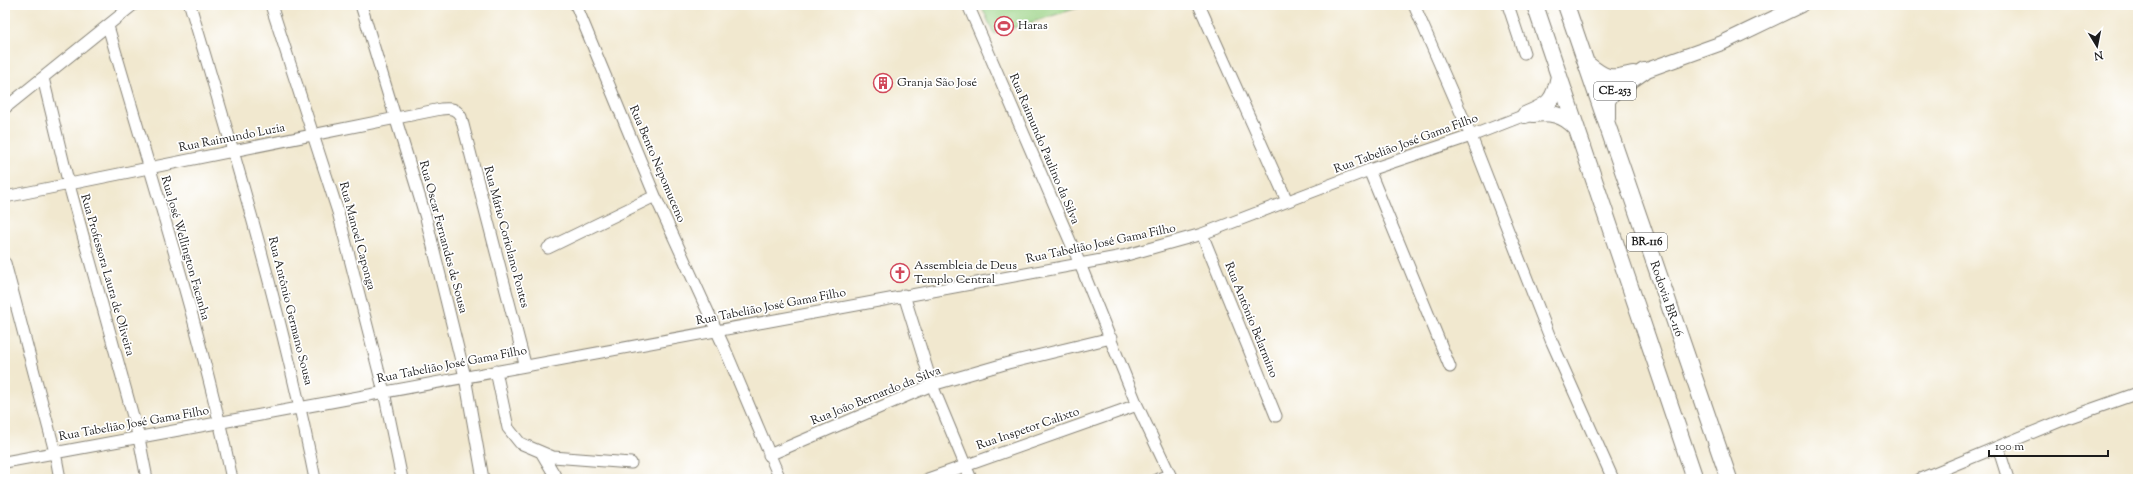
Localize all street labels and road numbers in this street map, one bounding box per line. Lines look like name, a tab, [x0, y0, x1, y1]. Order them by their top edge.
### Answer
street label: Rua Raimundo Paulino da Silva	[1004, 71, 1084, 228]
road number: CE-253	[1594, 82, 1636, 100]
street label: Rua Bento Nepomuceno	[624, 102, 690, 226]
street label: Rua Tabelião José Gama Filho	[1331, 109, 1481, 179]
street label: Rua Raimundo Luzia	[177, 119, 287, 157]
street label: Rua Oscar Fernandes de Sousa	[414, 159, 472, 316]
street label: Rua Mário Coriolano Pontes	[478, 164, 534, 310]
street label: Rua José Wellington Facanha	[156, 174, 214, 323]
street label: Rua Manoel Caponga	[334, 180, 380, 293]
street label: Rua Professora Laura de Oliveira	[75, 192, 139, 359]
street label: Rua Tabelião José Gama Filho	[1025, 219, 1178, 269]
road number: BR-116	[1627, 233, 1667, 251]
street label: Rua Antônio Germano Sousa	[263, 235, 317, 388]
street label: Rua Antônio Belarmino	[1220, 259, 1283, 381]
street label: Rodovia BR-116	[1645, 259, 1687, 339]
street label: Rua Tabelião José Gama Filho	[694, 284, 848, 330]
street label: Rua Tabelião José Gama Filho	[375, 342, 529, 388]
street label: Rua João Bernardo da Silva	[808, 362, 944, 430]
street label: Rua Tabelião José Gama Filho	[57, 402, 211, 446]
street label: Rua Inspetor Calixto	[974, 403, 1082, 455]

